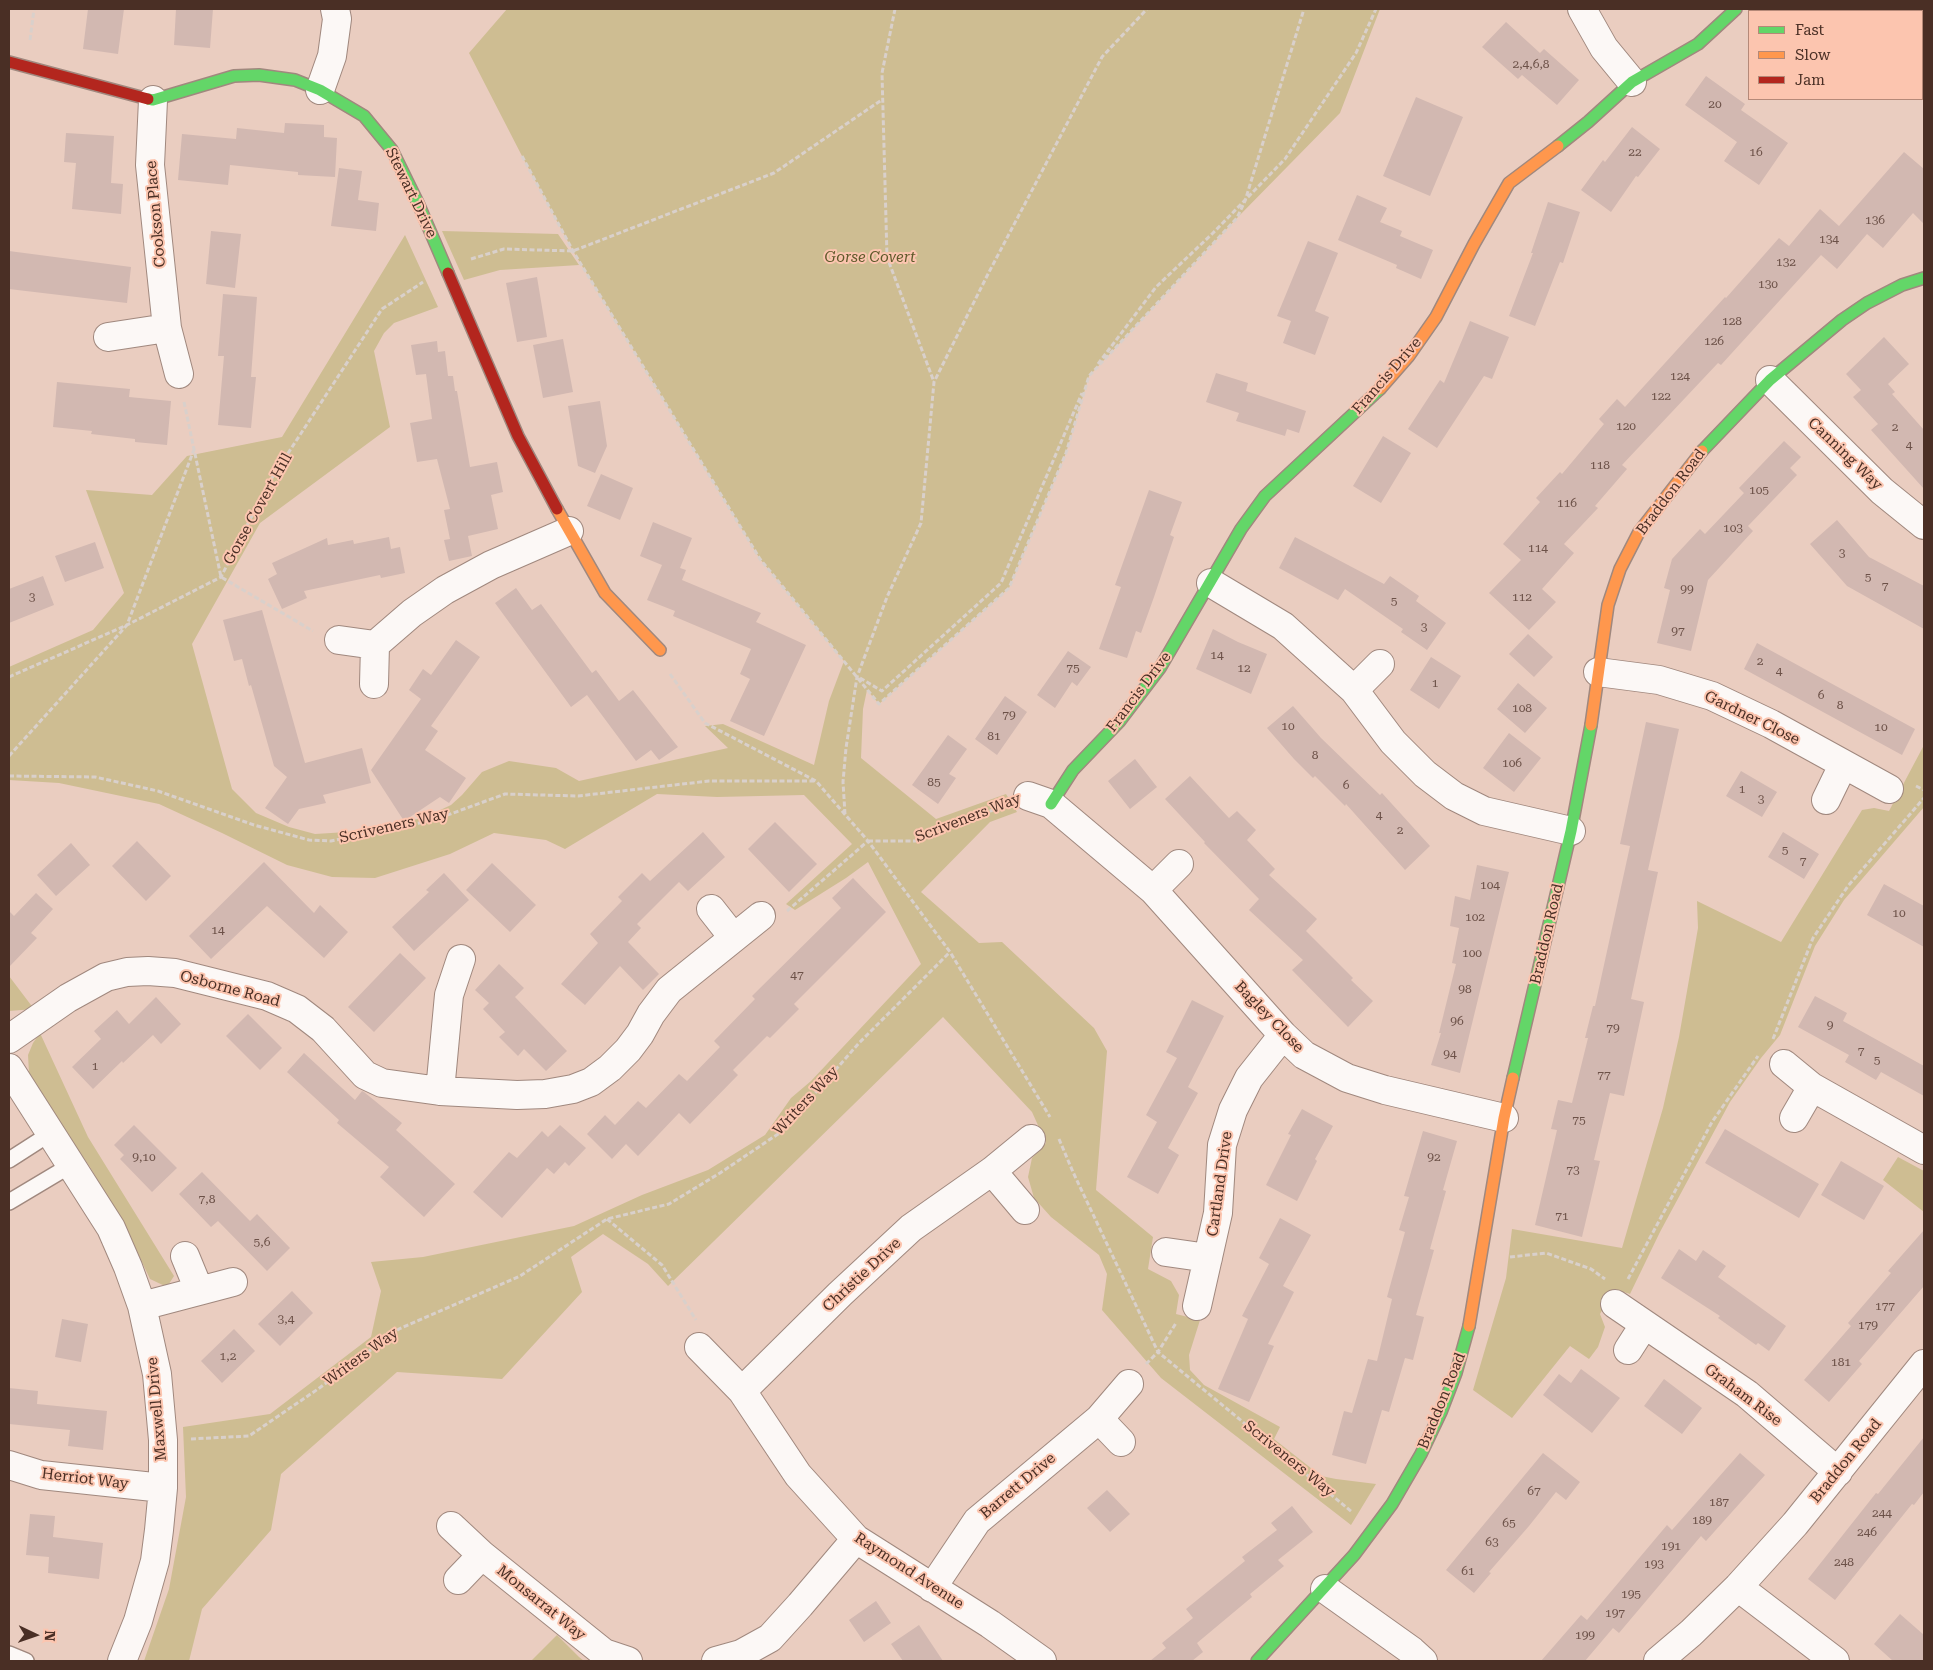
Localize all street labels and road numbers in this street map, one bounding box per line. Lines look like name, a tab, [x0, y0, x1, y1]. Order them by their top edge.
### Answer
street label: Stewart Drive	[381, 145, 441, 241]
street label: Cookson Place	[142, 160, 170, 268]
street label: Francis Drive	[1349, 334, 1425, 418]
street label: Canning Way	[1804, 414, 1886, 494]
street label: Braddon Road	[1633, 446, 1709, 538]
street label: Gorse Covert Hill	[220, 450, 296, 568]
street label: Francis Drive	[1103, 648, 1175, 736]
street label: Gardner Close	[1702, 687, 1802, 749]
street label: Scriveners Way	[913, 790, 1023, 846]
street label: Scriveners Way	[338, 805, 450, 847]
street label: Braddon Road	[1527, 882, 1567, 986]
street label: Osborne Road	[178, 967, 282, 1011]
street label: Bagley Close	[1231, 978, 1307, 1056]
street label: Writers Way	[769, 1063, 843, 1139]
street label: Cartland Drive	[1204, 1130, 1236, 1238]
street label: Christie Drive	[819, 1234, 905, 1316]
street label: Writers Way	[320, 1324, 402, 1390]
street label: Braddon Road	[1414, 1350, 1470, 1452]
street label: Maxwell Drive	[144, 1356, 170, 1462]
street label: Graham Rise	[1701, 1360, 1785, 1430]
street label: Braddon Road	[1807, 1415, 1885, 1507]
street label: Scriveners Way	[1240, 1417, 1338, 1501]
street label: Barrett Drive	[977, 1449, 1059, 1523]
street label: Herriot Way	[40, 1465, 130, 1493]
street label: Raymond Avenue	[851, 1529, 967, 1613]
street label: Monsarrat Way	[493, 1562, 589, 1644]

